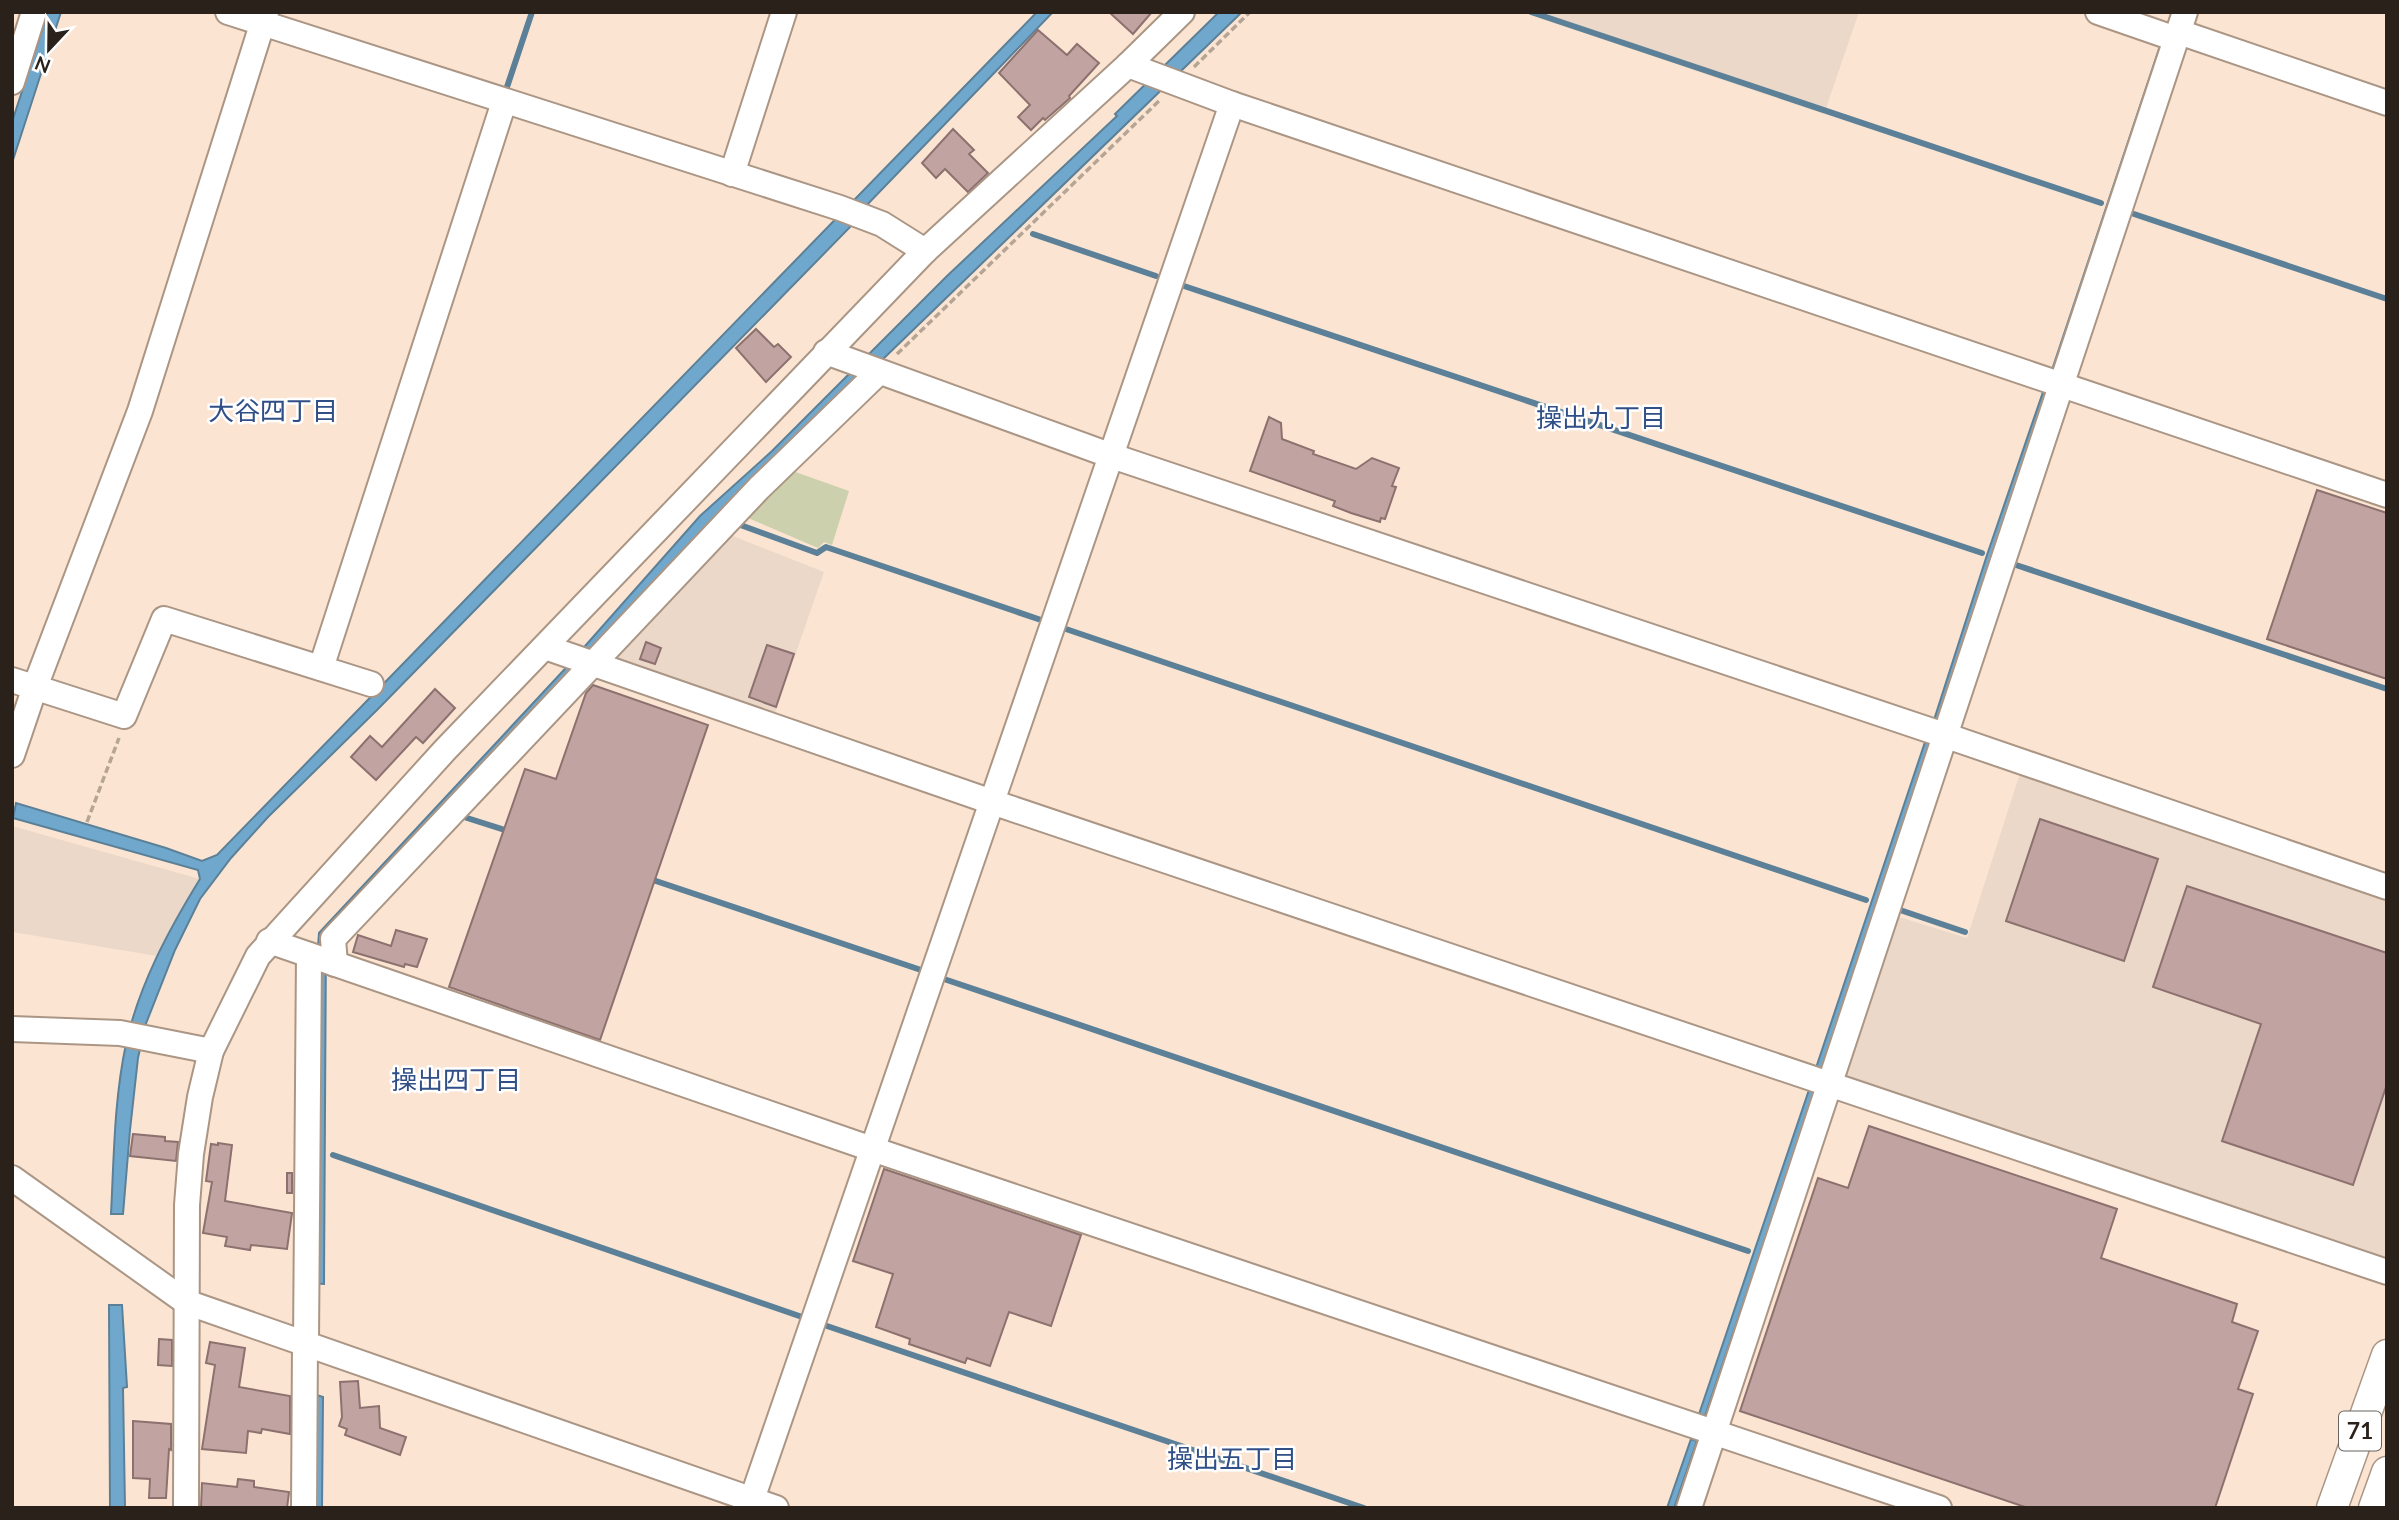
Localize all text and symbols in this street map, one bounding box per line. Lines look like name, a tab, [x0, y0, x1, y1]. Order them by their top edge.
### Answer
north arrow	[14, 14, 84, 84]
text: N	[31, 52, 54, 79]
district label: 大谷四丁目	[208, 394, 338, 426]
district label: 操出九丁目	[1536, 401, 1666, 433]
district label: 操出四丁目	[391, 1063, 521, 1095]
road number: 71	[2339, 1412, 2381, 1450]
district label: 操出五丁目	[1167, 1442, 1297, 1474]

